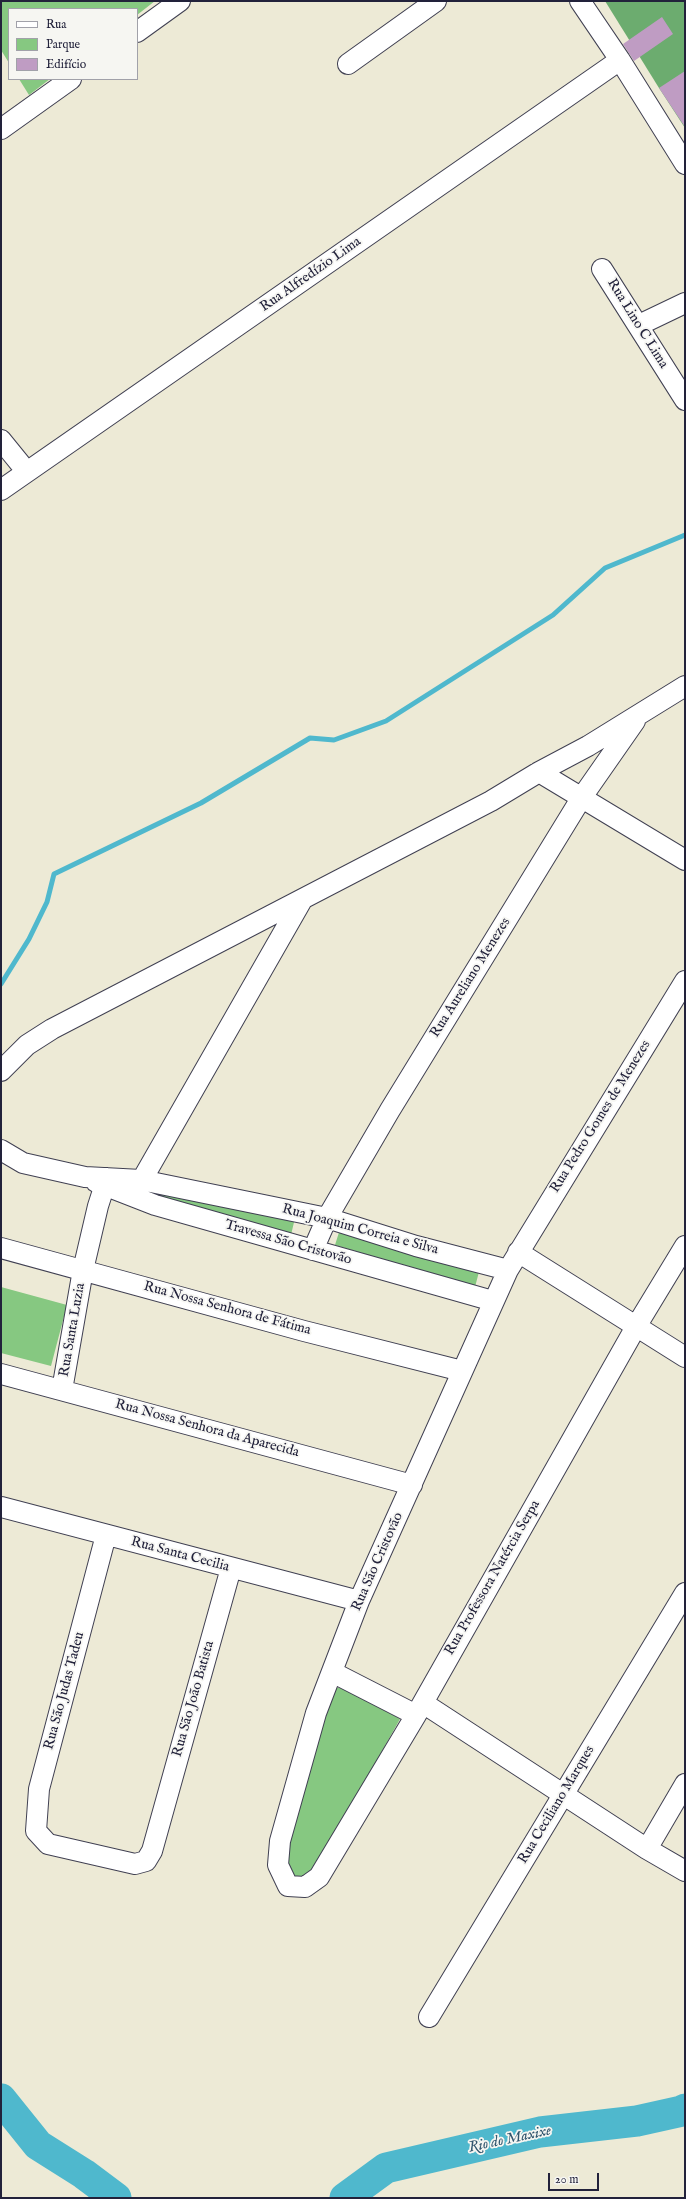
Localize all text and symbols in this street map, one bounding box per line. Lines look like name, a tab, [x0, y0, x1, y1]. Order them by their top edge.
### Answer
legend	[8, 8, 138, 80]
text: Rua	[46, 17, 66, 32]
text: Parque	[46, 37, 80, 52]
text: Edifício	[46, 57, 86, 72]
street label: Rua Alfredízio Lima	[257, 234, 365, 316]
street label: Rua Lino C Lima	[603, 276, 671, 372]
street label: Rua Aureliano Menezes	[427, 915, 515, 1041]
street label: Rua Pedro Gomes de Menezes	[547, 1038, 655, 1196]
street label: Rua Joaquim Correia e Silva	[280, 1201, 440, 1259]
street label: Travessa São Cristovão	[223, 1217, 353, 1269]
street label: Rua Nossa Senhora de Fátima	[142, 1279, 312, 1339]
street label: Rua Santa Luzia	[56, 1282, 90, 1378]
street label: Rua Nossa Senhora da Aparecida	[113, 1396, 301, 1462]
street label: Rua Professora Natércia Serpa	[442, 1498, 544, 1658]
street label: Rua São Cristovão	[349, 1510, 407, 1614]
street label: Rua Santa Cecilia	[129, 1534, 231, 1576]
street label: Rua São Judas Tadeu	[41, 1630, 89, 1752]
street label: Rua São João Batista	[169, 1639, 219, 1759]
street label: Rua Ceciliano Marques	[515, 1743, 599, 1867]
water label: Rio do Maxixe	[467, 2122, 553, 2158]
scale bar	[550, 2165, 601, 2191]
text: 20 m	[555, 2172, 578, 2187]

